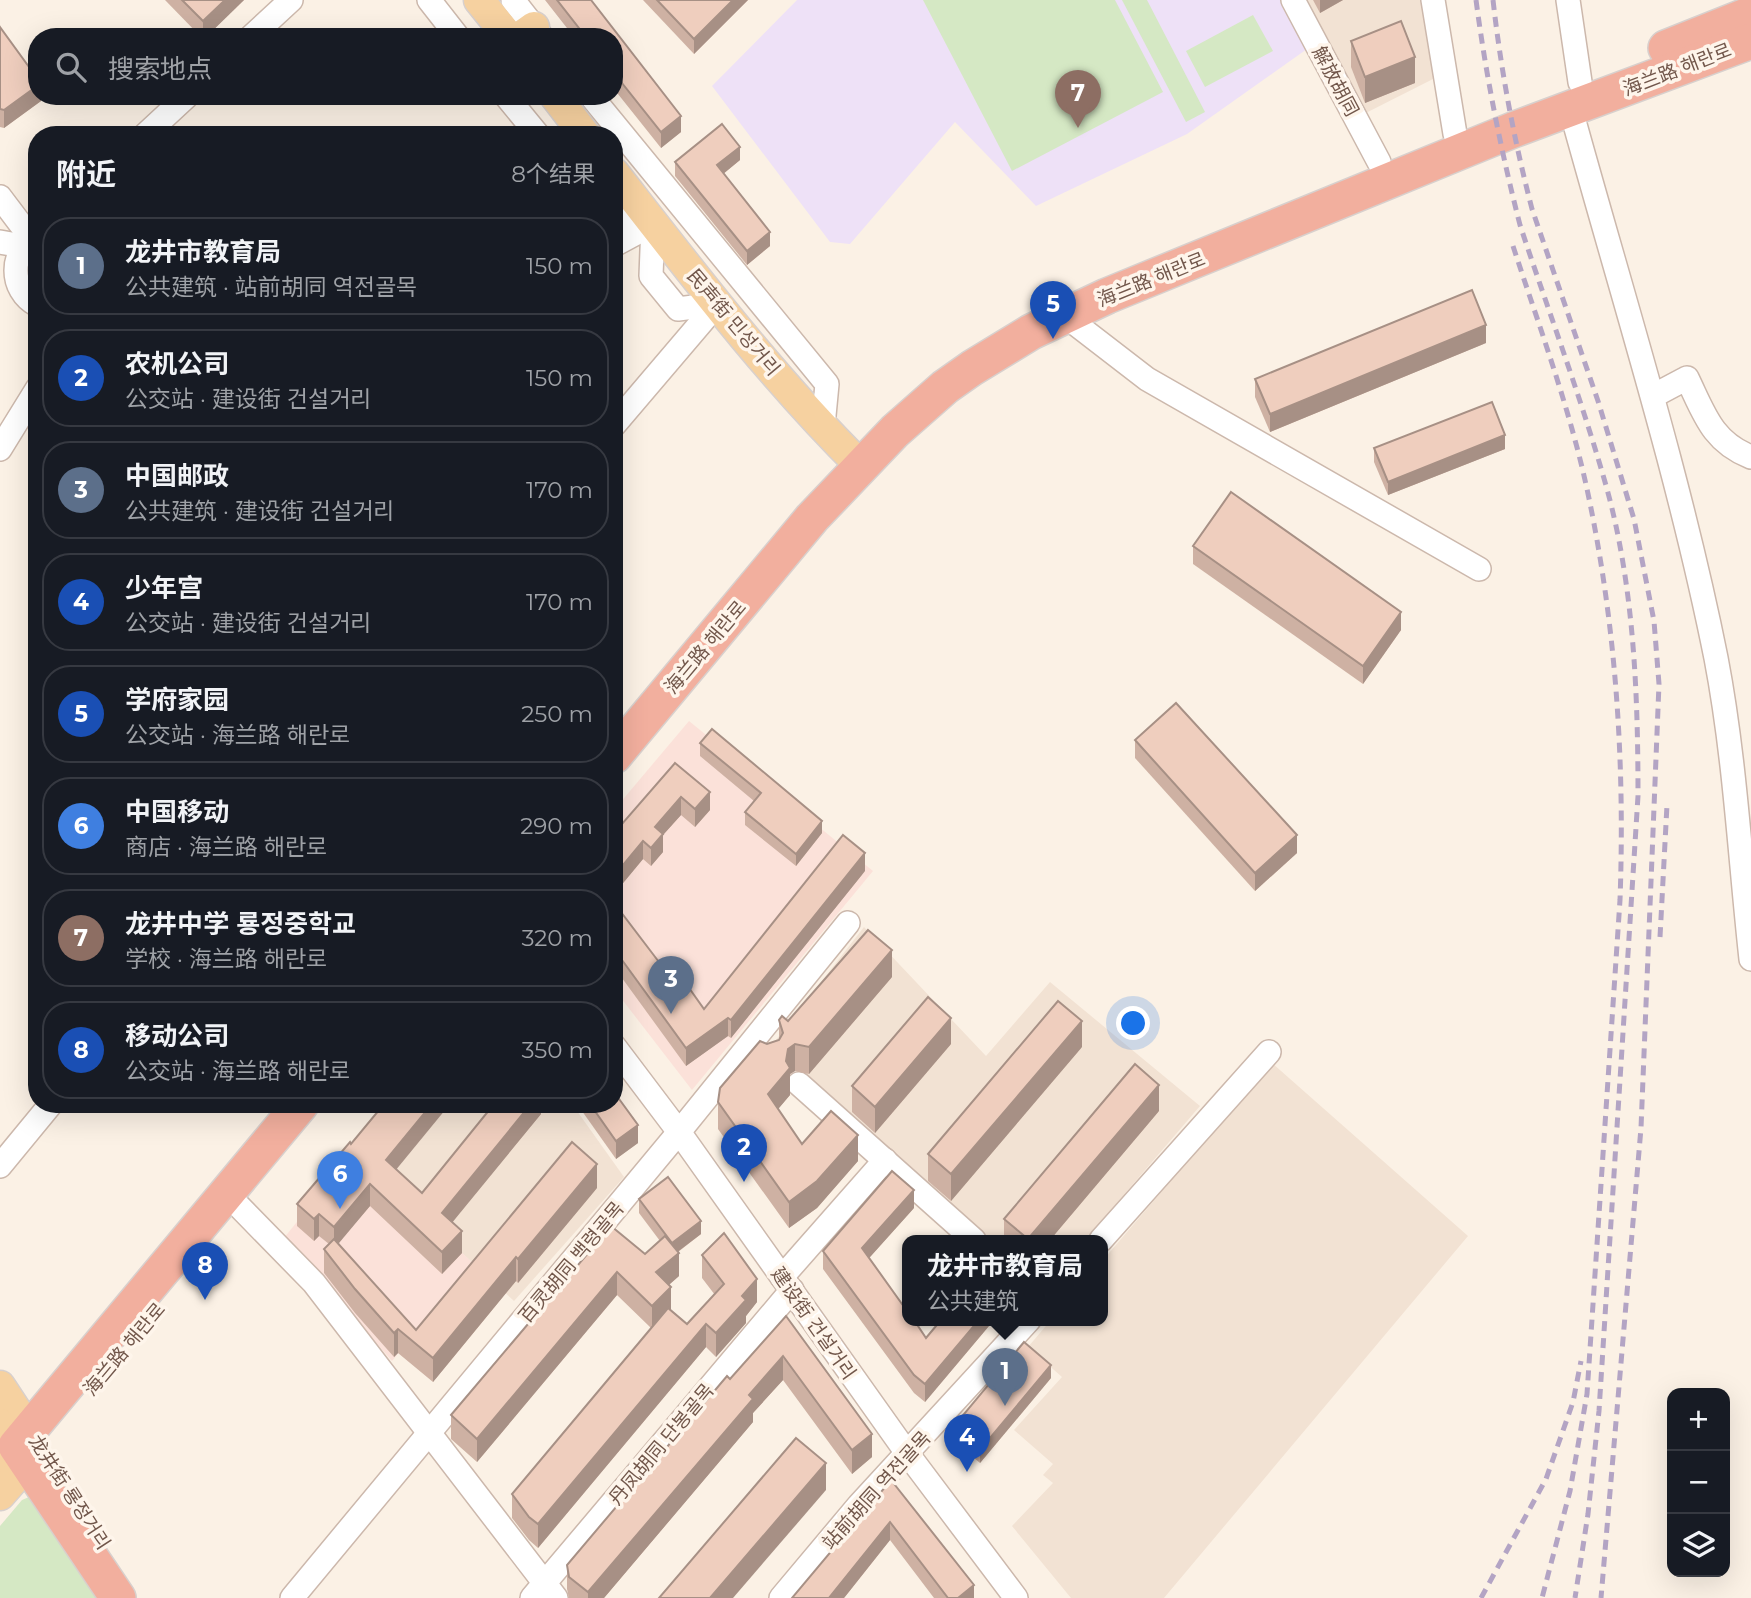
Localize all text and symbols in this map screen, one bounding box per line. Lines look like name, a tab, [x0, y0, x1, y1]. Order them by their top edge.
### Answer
search box	[28, 28, 623, 105]
street label: 海兰路 해란로	[1620, 38, 1735, 101]
street label: 解放胡同	[1308, 42, 1364, 120]
icon: search	[52, 48, 90, 86]
text: 搜索地点	[108, 53, 212, 85]
pin: 7	[1055, 70, 1101, 128]
text: 附近	[56, 156, 116, 193]
text: 8个结果	[511, 160, 595, 188]
text: 龙井市教育局	[125, 236, 281, 268]
street label: 海兰路 해란로	[1094, 247, 1209, 312]
text: 1	[76, 252, 86, 280]
text: 150 m	[526, 252, 593, 280]
street label: 民声街 민성거리	[682, 264, 785, 380]
text: 公共建筑 · 站前胡同 역전골목	[125, 273, 418, 301]
pin: 5	[1030, 281, 1076, 339]
text: 农机公司	[125, 348, 229, 380]
text: 2	[74, 364, 88, 392]
text: 150 m	[526, 364, 593, 392]
text: 公交站 · 建设街 건설거리	[125, 385, 372, 413]
text: 中国邮政	[125, 460, 229, 492]
text: 3	[74, 476, 88, 504]
text: 170 m	[526, 476, 593, 504]
text: 公共建筑 · 建设街 건설거리	[125, 497, 395, 525]
text: 少年宫	[125, 572, 203, 604]
text: 4	[73, 588, 89, 616]
text: 170 m	[526, 588, 593, 616]
street label: 海兰路 해란로	[660, 596, 751, 699]
text: 公交站 · 建设街 건설거리	[125, 609, 372, 637]
text: 学府家园	[125, 684, 229, 716]
text: 5	[74, 700, 88, 728]
text: 250 m	[521, 700, 593, 728]
text: 公交站 · 海兰路 해란로	[125, 721, 350, 749]
text: 中国移动	[125, 796, 229, 828]
text: 6	[74, 812, 88, 840]
text: 290 m	[520, 812, 593, 840]
text: 商店 · 海兰路 해란로	[125, 833, 327, 861]
text: 龙井中学 룡정중학교	[125, 908, 356, 940]
text: 7	[74, 924, 88, 952]
text: 320 m	[521, 924, 593, 952]
text: 学校 · 海兰路 해란로	[125, 945, 327, 973]
pin: 3	[648, 956, 694, 1014]
your location	[1116, 1006, 1150, 1040]
text: 移动公司	[125, 1020, 229, 1052]
text: 8	[73, 1036, 89, 1064]
text: 350 m	[522, 1036, 593, 1064]
text: 公交站 · 海兰路 해란로	[125, 1057, 350, 1085]
pin: 2	[721, 1124, 767, 1182]
pin: 6	[317, 1151, 363, 1209]
street label: 百灵胡同 백령골목	[514, 1197, 629, 1328]
popup	[902, 1235, 1108, 1326]
pin: 8	[182, 1242, 228, 1300]
text: 龙井市教育局	[927, 1250, 1083, 1282]
street label: 建设街 건설거리	[766, 1263, 861, 1384]
text: 公共建筑	[927, 1287, 1019, 1315]
street label: 海兰路 해란로	[79, 1298, 170, 1401]
pin: 1	[982, 1348, 1028, 1406]
street label: 丹凤胡同 단봉골목	[604, 1379, 719, 1510]
map controls	[1667, 1388, 1730, 1577]
button: +	[1667, 1388, 1730, 1451]
pin: 4	[944, 1414, 990, 1472]
street label: 站前胡同 역전골목	[817, 1427, 935, 1554]
street label: 龙井街 룡정거리	[24, 1431, 115, 1554]
button: −	[1667, 1451, 1730, 1514]
button: layers	[1667, 1514, 1730, 1577]

